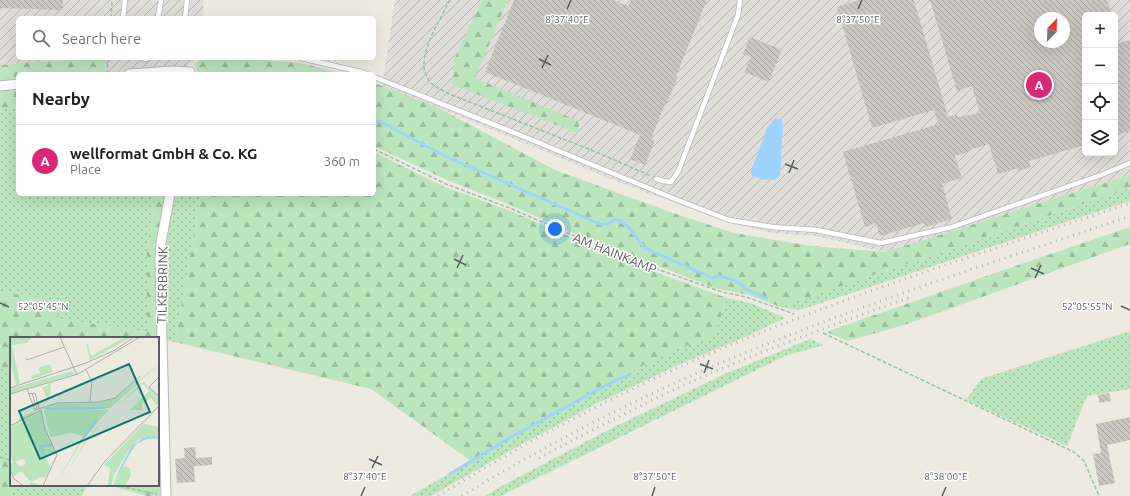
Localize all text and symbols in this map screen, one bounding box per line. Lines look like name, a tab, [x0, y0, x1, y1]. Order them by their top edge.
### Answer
north arrow	[1034, 12, 1070, 48]
map controls	[1082, 12, 1118, 156]
button: +	[1082, 12, 1118, 48]
text: 8°37'40"E	[545, 14, 589, 25]
text: 8°37'50"E	[836, 14, 880, 25]
search box	[16, 16, 376, 60]
icon: search	[30, 27, 52, 49]
text: Search here	[62, 30, 141, 47]
button: −	[1082, 48, 1118, 84]
pin: A	[1026, 70, 1052, 100]
button: locate	[1082, 84, 1118, 120]
text: Nearby	[32, 89, 90, 108]
button: layers	[1082, 120, 1118, 156]
text: wellformat GmbH & Co. KG	[70, 145, 257, 162]
text: A	[40, 154, 50, 168]
text: 360 m	[324, 154, 360, 168]
text: Place	[70, 162, 101, 176]
your location	[545, 219, 565, 239]
street label: AM HAINKAMP	[571, 230, 659, 276]
street label: TILKERBRINK	[154, 246, 170, 324]
text: 52°05'45"N	[18, 301, 68, 312]
text: 52°05'55"N	[1062, 301, 1112, 312]
inset map	[10, 337, 159, 486]
text: 8°37'40"E	[343, 471, 387, 482]
text: 8°37'50"E	[633, 471, 677, 482]
text: 8°38'00"E	[924, 471, 968, 482]

